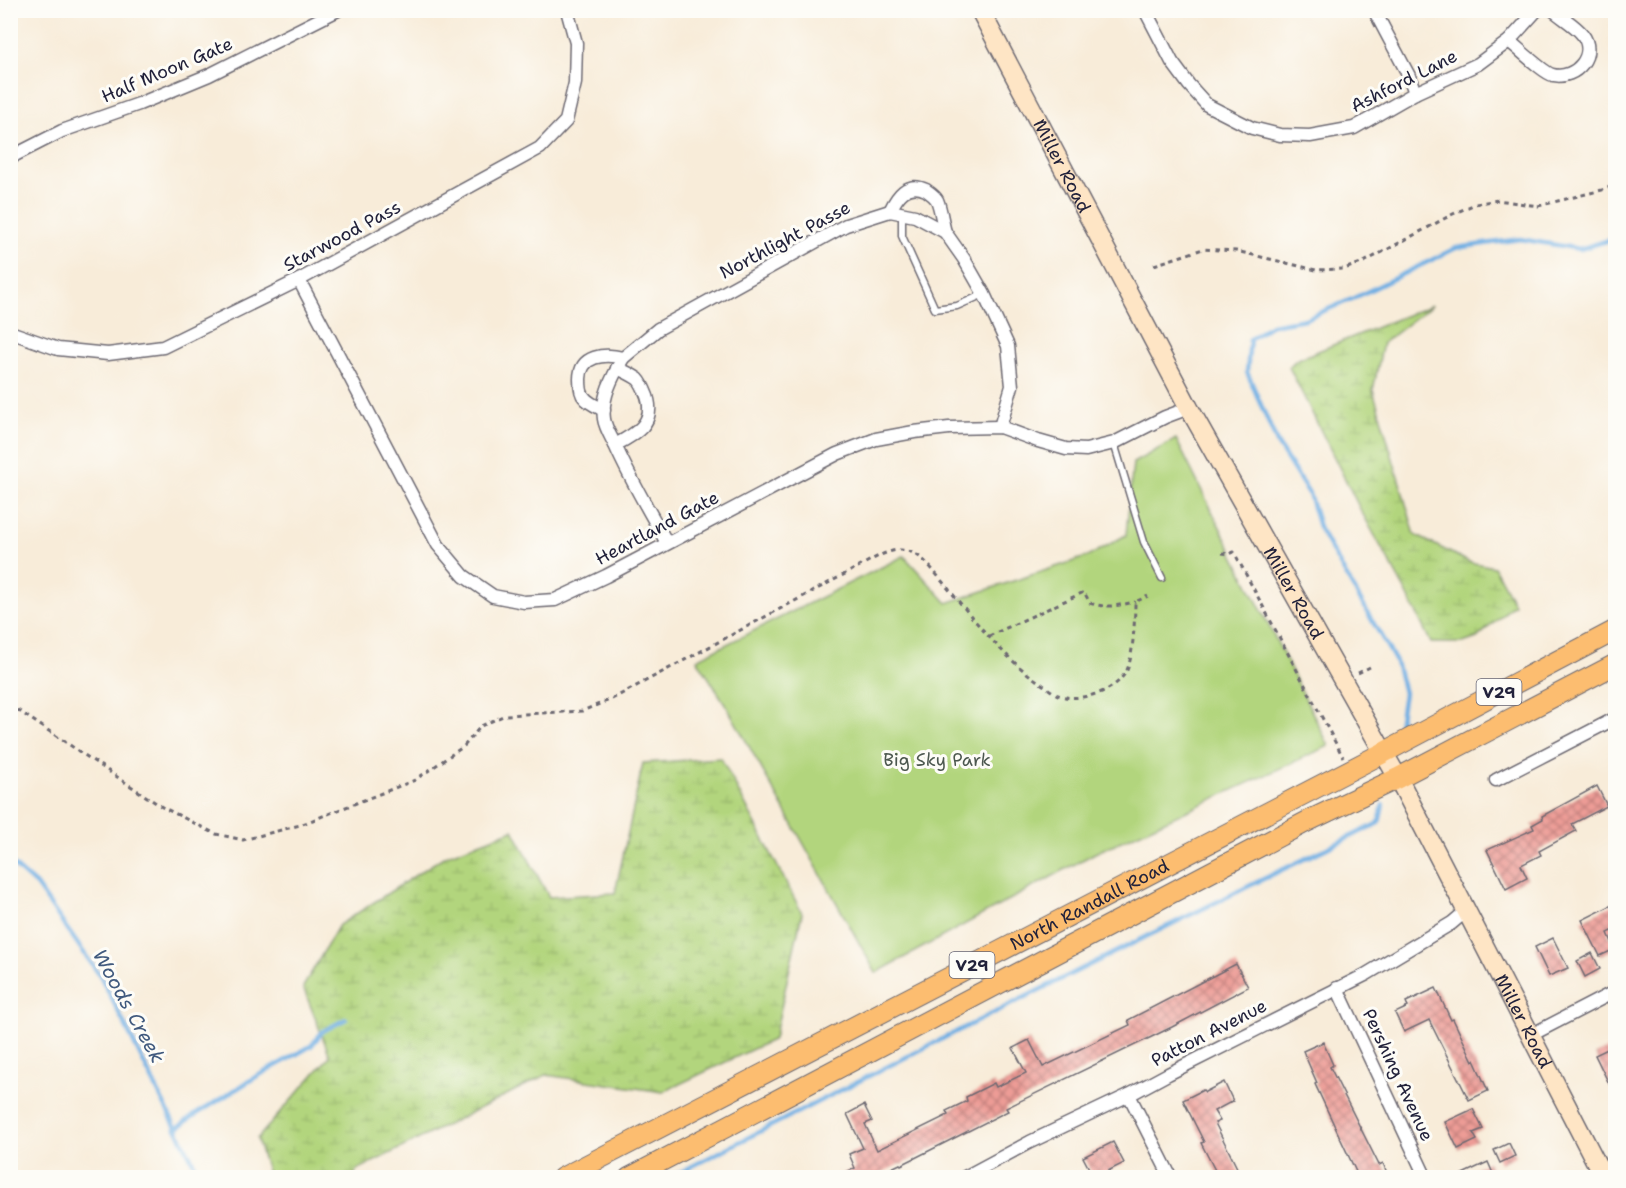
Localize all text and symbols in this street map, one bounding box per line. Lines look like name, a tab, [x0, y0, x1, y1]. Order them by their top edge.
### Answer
street label: Half Moon Gate	[98, 32, 236, 108]
street label: Ashford Lane	[1347, 44, 1461, 118]
street label: Miller Road	[1027, 115, 1096, 217]
street label: Starwood Pass	[279, 195, 405, 277]
street label: Northlight Passe	[715, 195, 855, 285]
street label: Heartland Gate	[591, 485, 723, 571]
street label: Miller Road	[1258, 542, 1329, 644]
road number: V29	[1476, 679, 1522, 705]
park label: Big Sky Park	[883, 748, 991, 772]
street label: North Randall Road	[1006, 854, 1173, 956]
water label: Woods Creek	[87, 944, 171, 1068]
road number: V29	[950, 952, 994, 978]
street label: Miller Road	[1489, 970, 1557, 1072]
street label: Patton Avenue	[1147, 994, 1271, 1072]
street label: Pershing Avenue	[1357, 1005, 1439, 1145]

